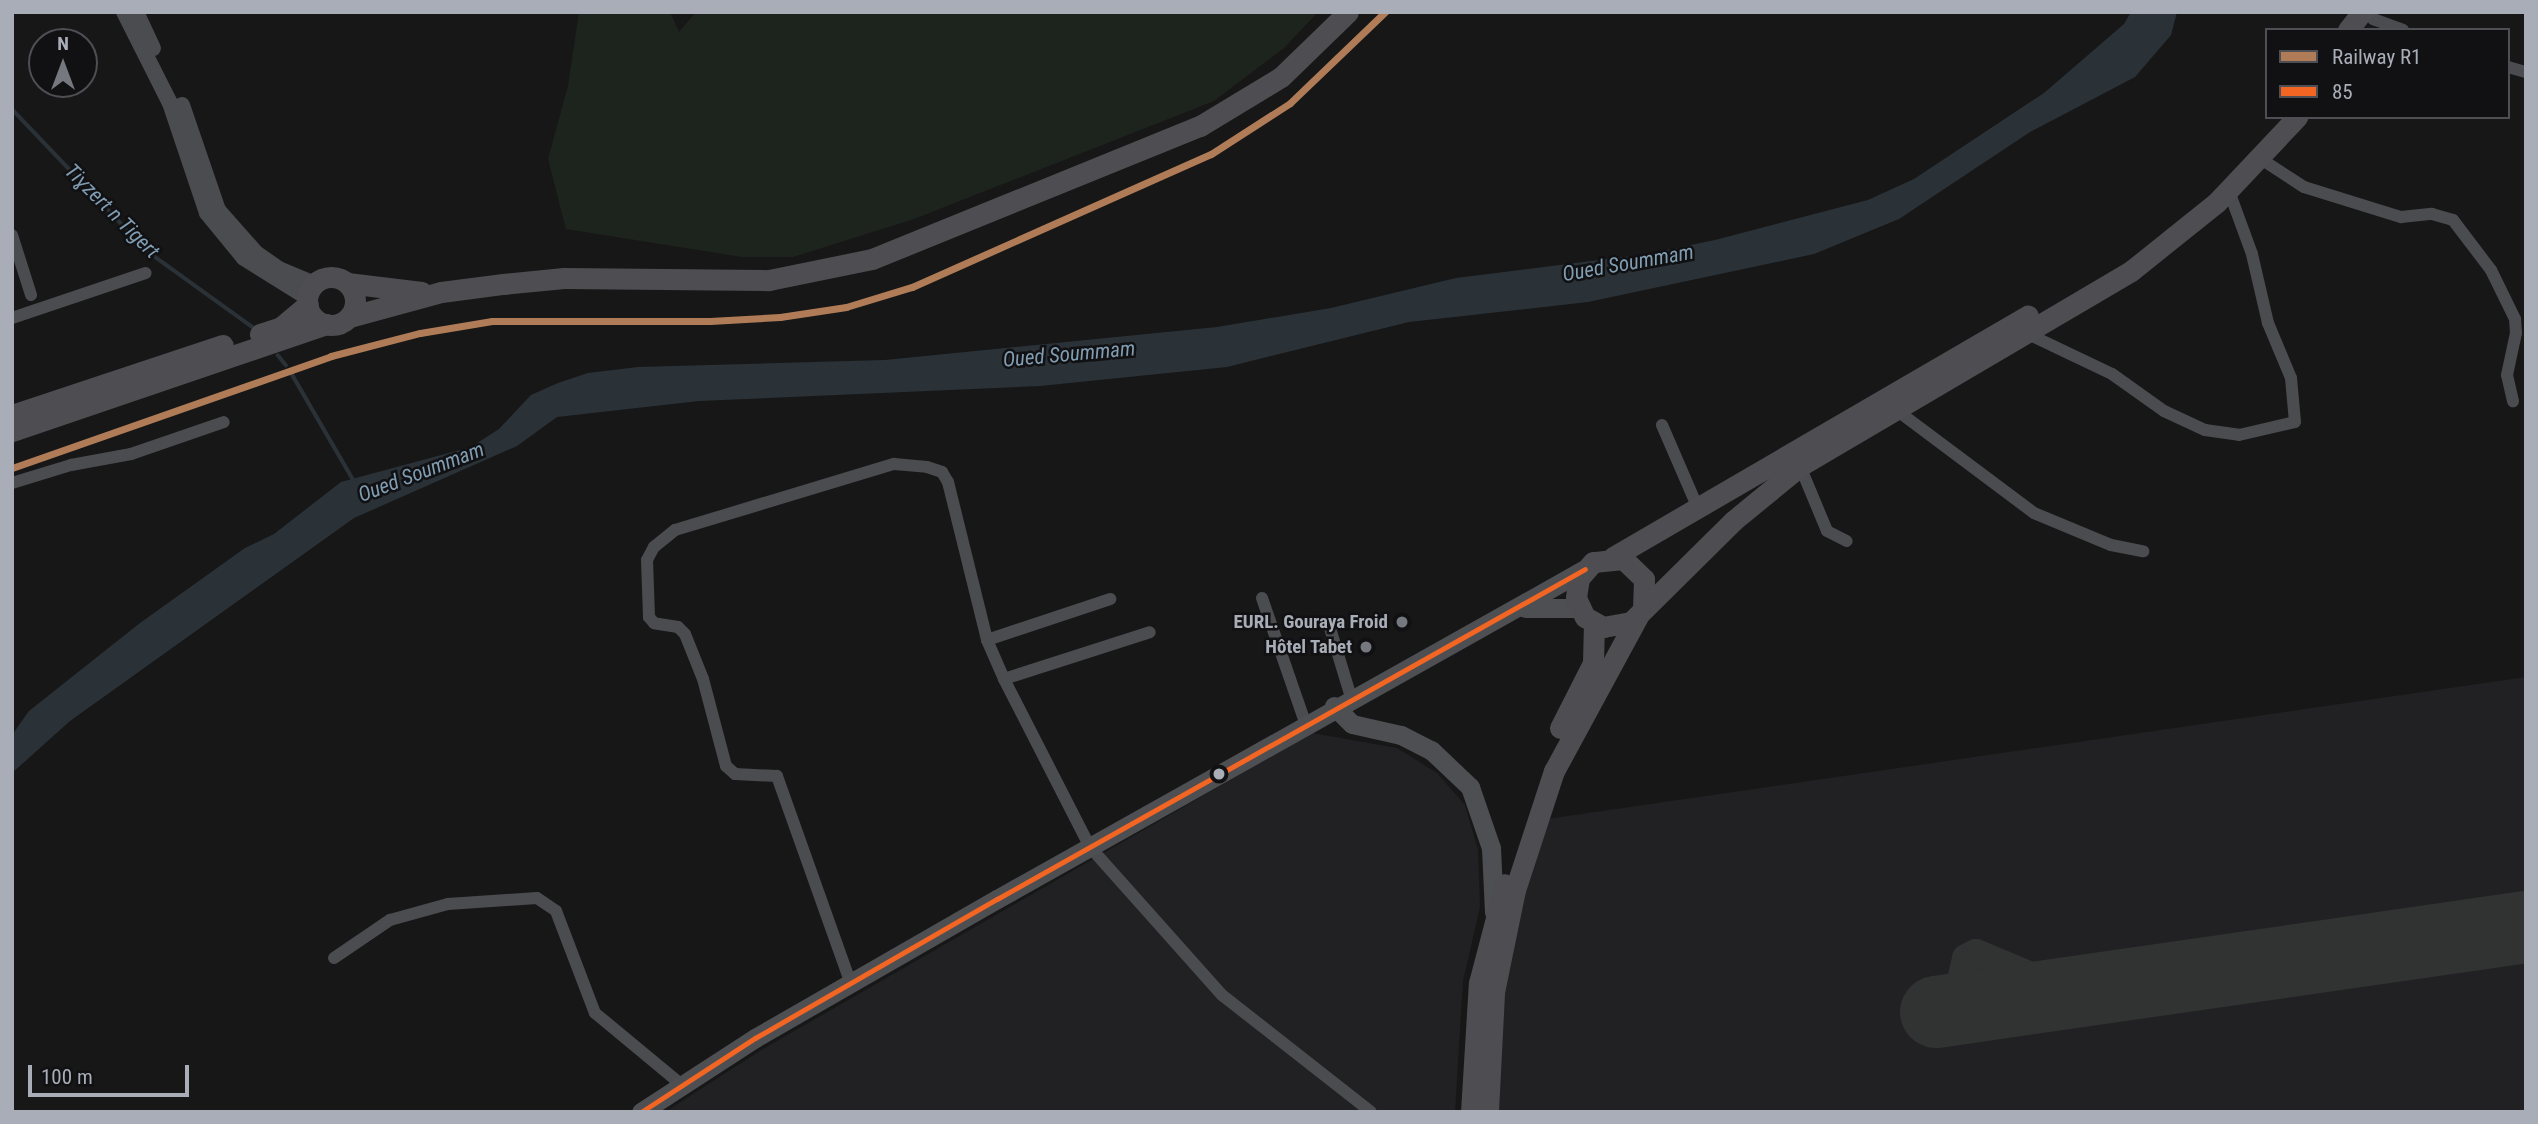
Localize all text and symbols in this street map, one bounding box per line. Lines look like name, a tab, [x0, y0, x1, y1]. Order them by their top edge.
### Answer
north arrow	[28, 28, 98, 98]
legend	[2265, 28, 2510, 119]
text: N	[57, 32, 69, 55]
text: Railway R1	[2332, 45, 2421, 69]
text: 85	[2332, 80, 2353, 104]
water label: Tiɣzert n Tigert	[59, 158, 165, 264]
water label: Oued Soummam	[1560, 239, 1696, 287]
water label: Oued Soummam	[1002, 336, 1136, 372]
water label: Oued Soummam	[354, 436, 488, 508]
place label: EURL. Gouraya Froid	[1234, 611, 1388, 633]
marker: EURL. Gouraya Froid	[1394, 614, 1410, 630]
place label: Hôtel Tabet	[1265, 636, 1352, 658]
marker: Hôtel Tabet	[1358, 639, 1374, 655]
unlabelled marker	[1212, 767, 1226, 781]
scale bar	[32, 1050, 192, 1094]
text: 100 m	[41, 1065, 93, 1089]

